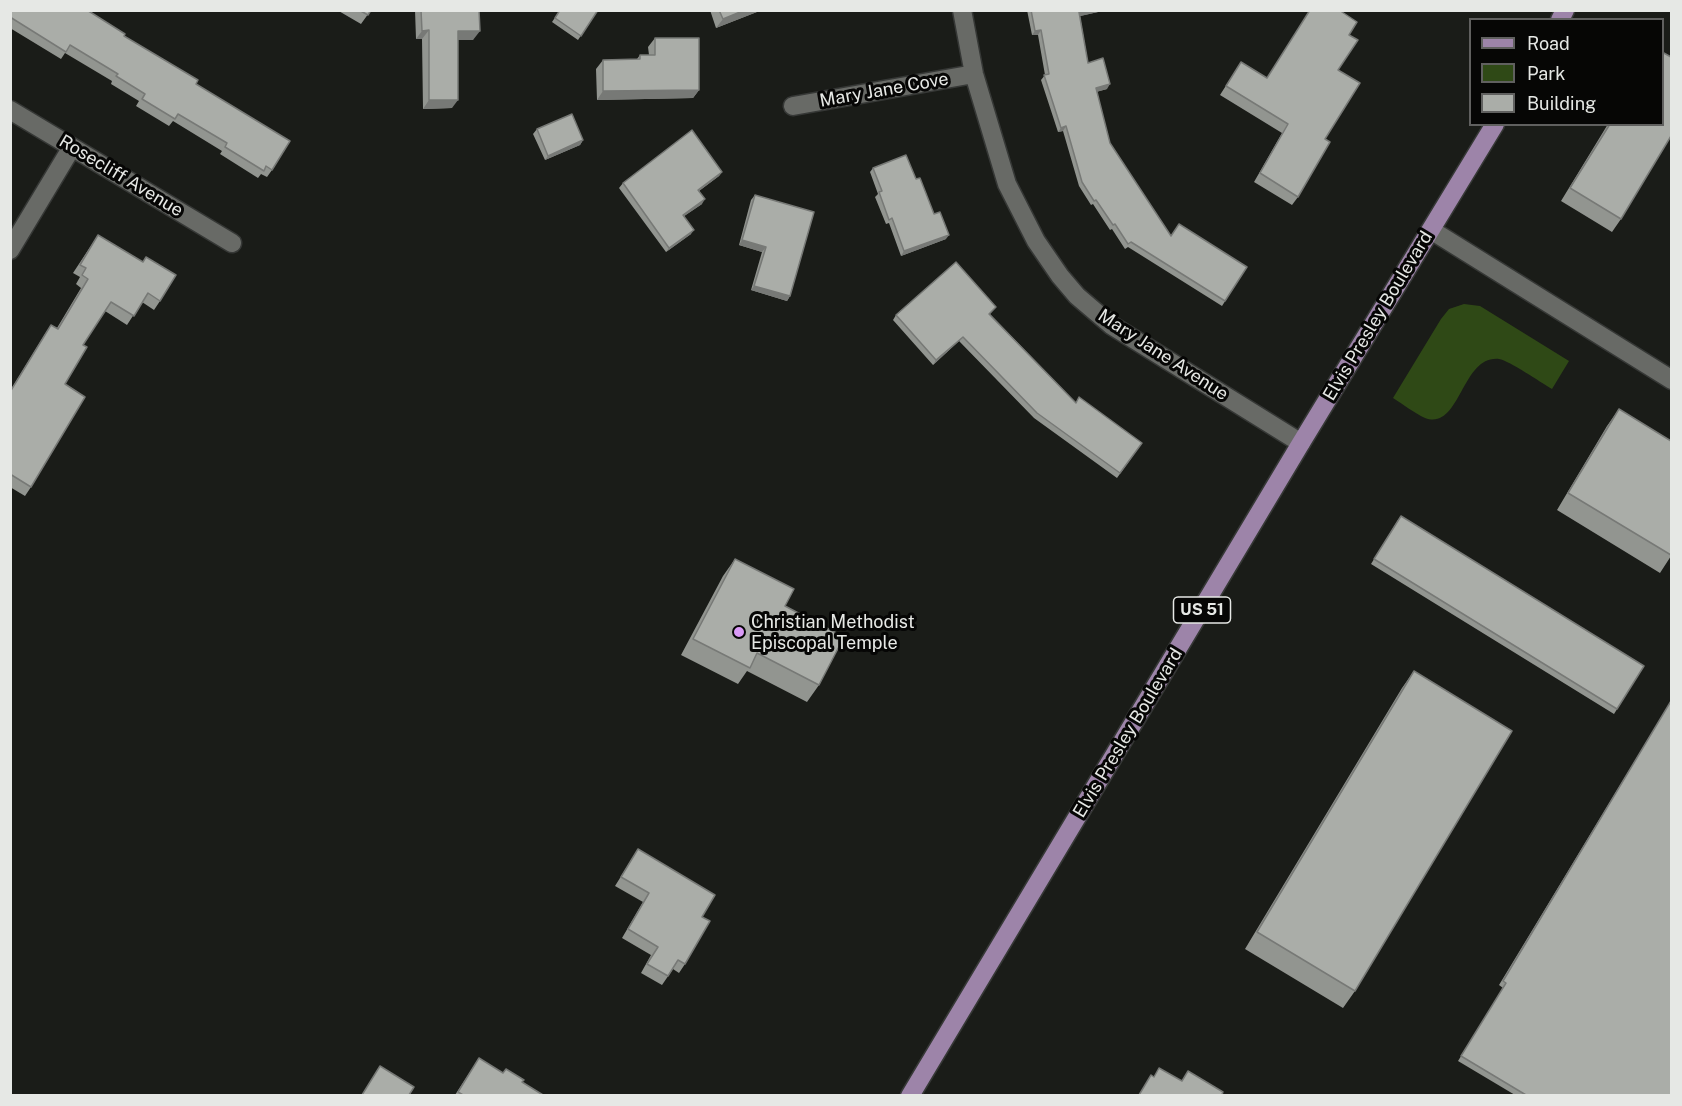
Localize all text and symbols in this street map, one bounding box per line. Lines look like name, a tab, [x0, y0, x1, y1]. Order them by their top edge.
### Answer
legend	[1469, 18, 1664, 126]
text: Road	[1527, 33, 1570, 54]
text: Park	[1527, 63, 1565, 84]
street label: Mary Jane Cove	[818, 68, 950, 112]
text: Building	[1527, 93, 1596, 114]
street label: Rosecliff Avenue	[55, 130, 187, 222]
street label: Elvis Presley Boulevard	[1319, 227, 1437, 405]
street label: Mary Jane Avenue	[1094, 305, 1232, 405]
road number: US 51	[1174, 597, 1230, 623]
place label: Christian Methodist Episcopal Temple	[751, 611, 915, 654]
marker: Christian Methodist Episcopal Temple	[732, 625, 746, 639]
street label: Elvis Presley Boulevard	[1069, 644, 1187, 822]

